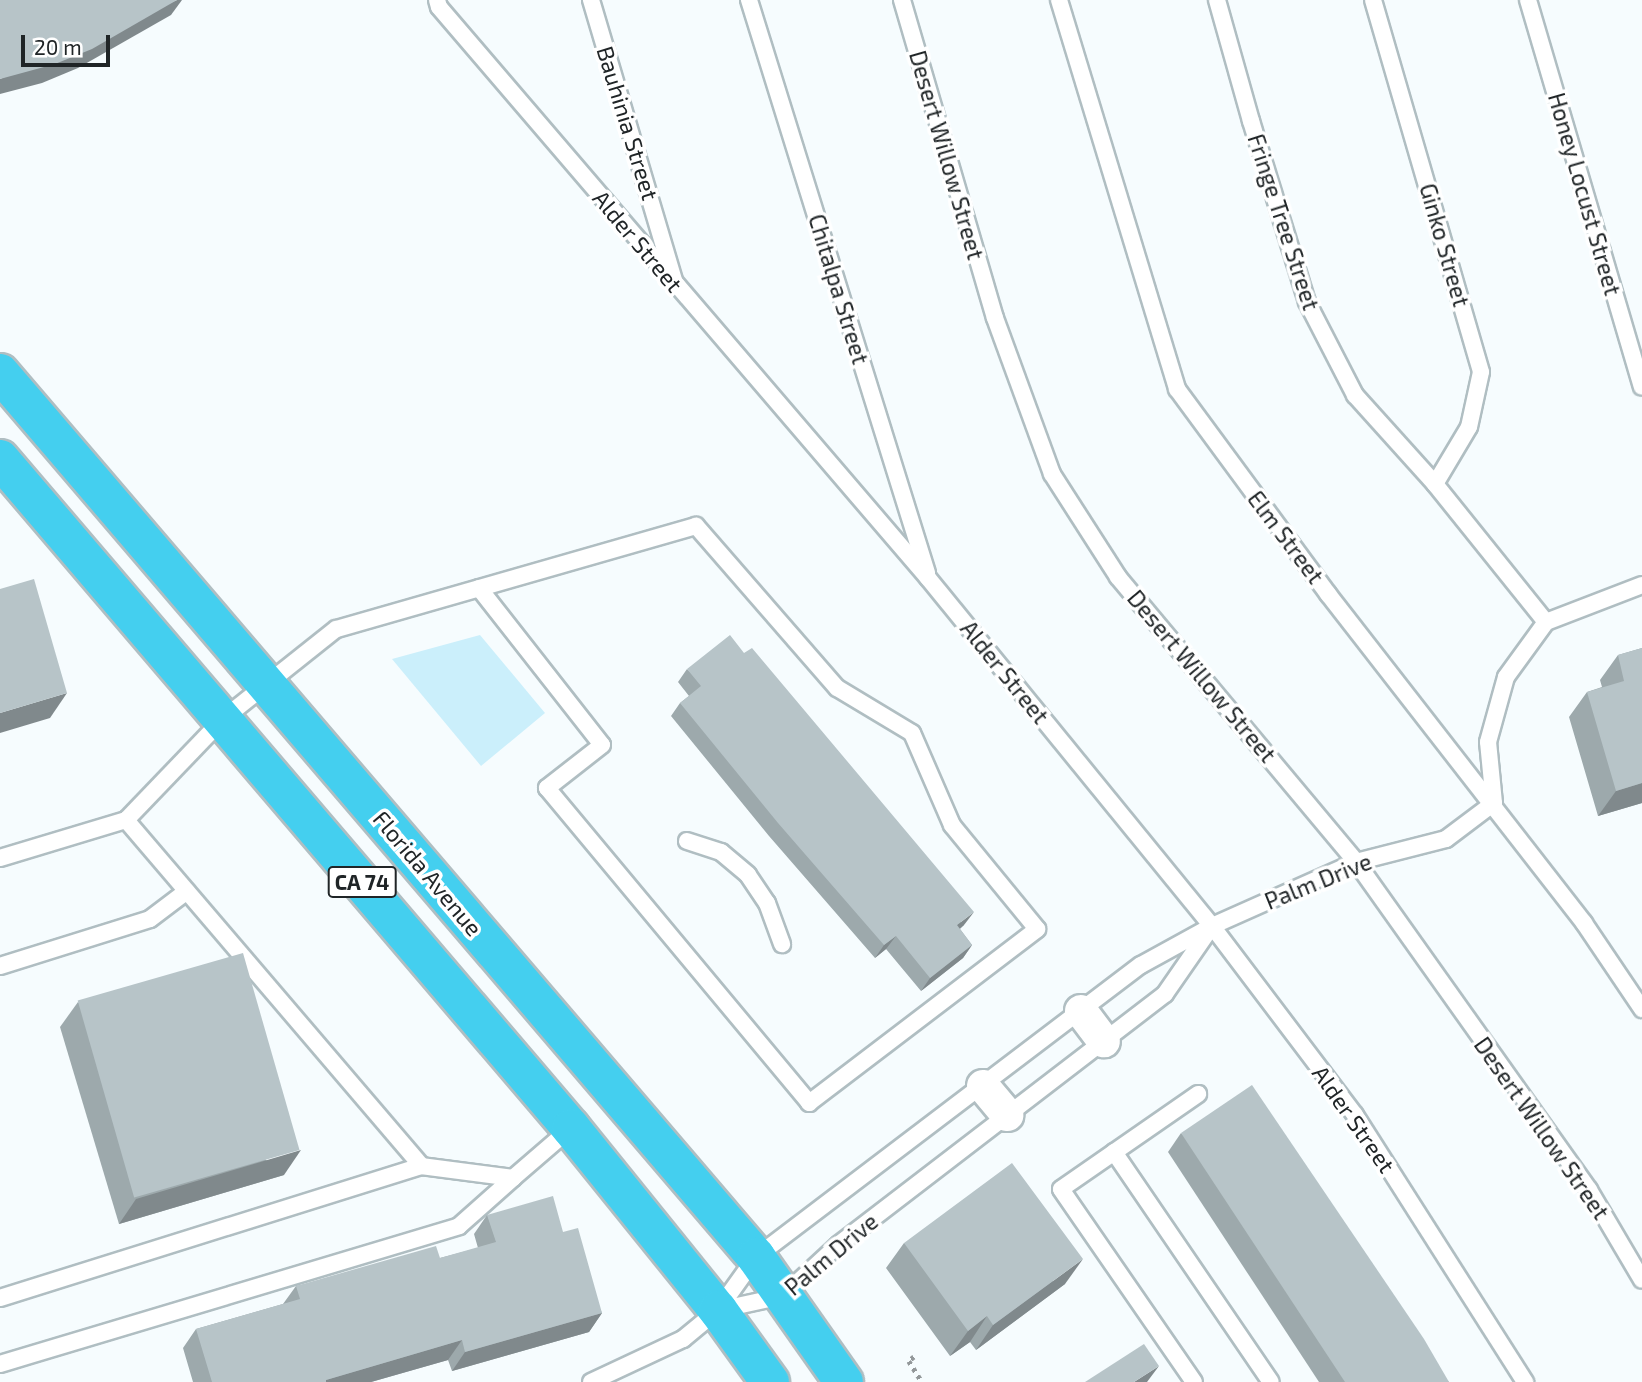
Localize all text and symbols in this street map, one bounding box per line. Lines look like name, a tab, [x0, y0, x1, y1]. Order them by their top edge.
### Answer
scale bar	[24, 21, 114, 65]
text: 20 m	[34, 34, 82, 59]
street label: Bauhinia Street	[591, 43, 665, 203]
street label: Desert Willow Street	[904, 47, 990, 263]
street label: Honey Locust Street	[1543, 89, 1627, 299]
street label: Fringe Tree Street	[1242, 130, 1326, 314]
street label: Ginko Street	[1414, 180, 1476, 310]
street label: Alder Street	[587, 184, 689, 298]
street label: Chitalpa Street	[803, 211, 875, 367]
street label: Elm Street	[1242, 485, 1330, 589]
street label: Desert Willow Street	[1122, 584, 1282, 768]
street label: Alder Street	[955, 615, 1055, 729]
street label: Florida Avenue	[368, 805, 488, 941]
street label: Palm Drive	[1261, 847, 1375, 915]
road number: CA 74	[327, 864, 397, 900]
street label: Desert Willow Street	[1468, 1031, 1616, 1225]
street label: Alder Street	[1307, 1060, 1401, 1178]
street label: Palm Drive	[779, 1207, 883, 1301]

